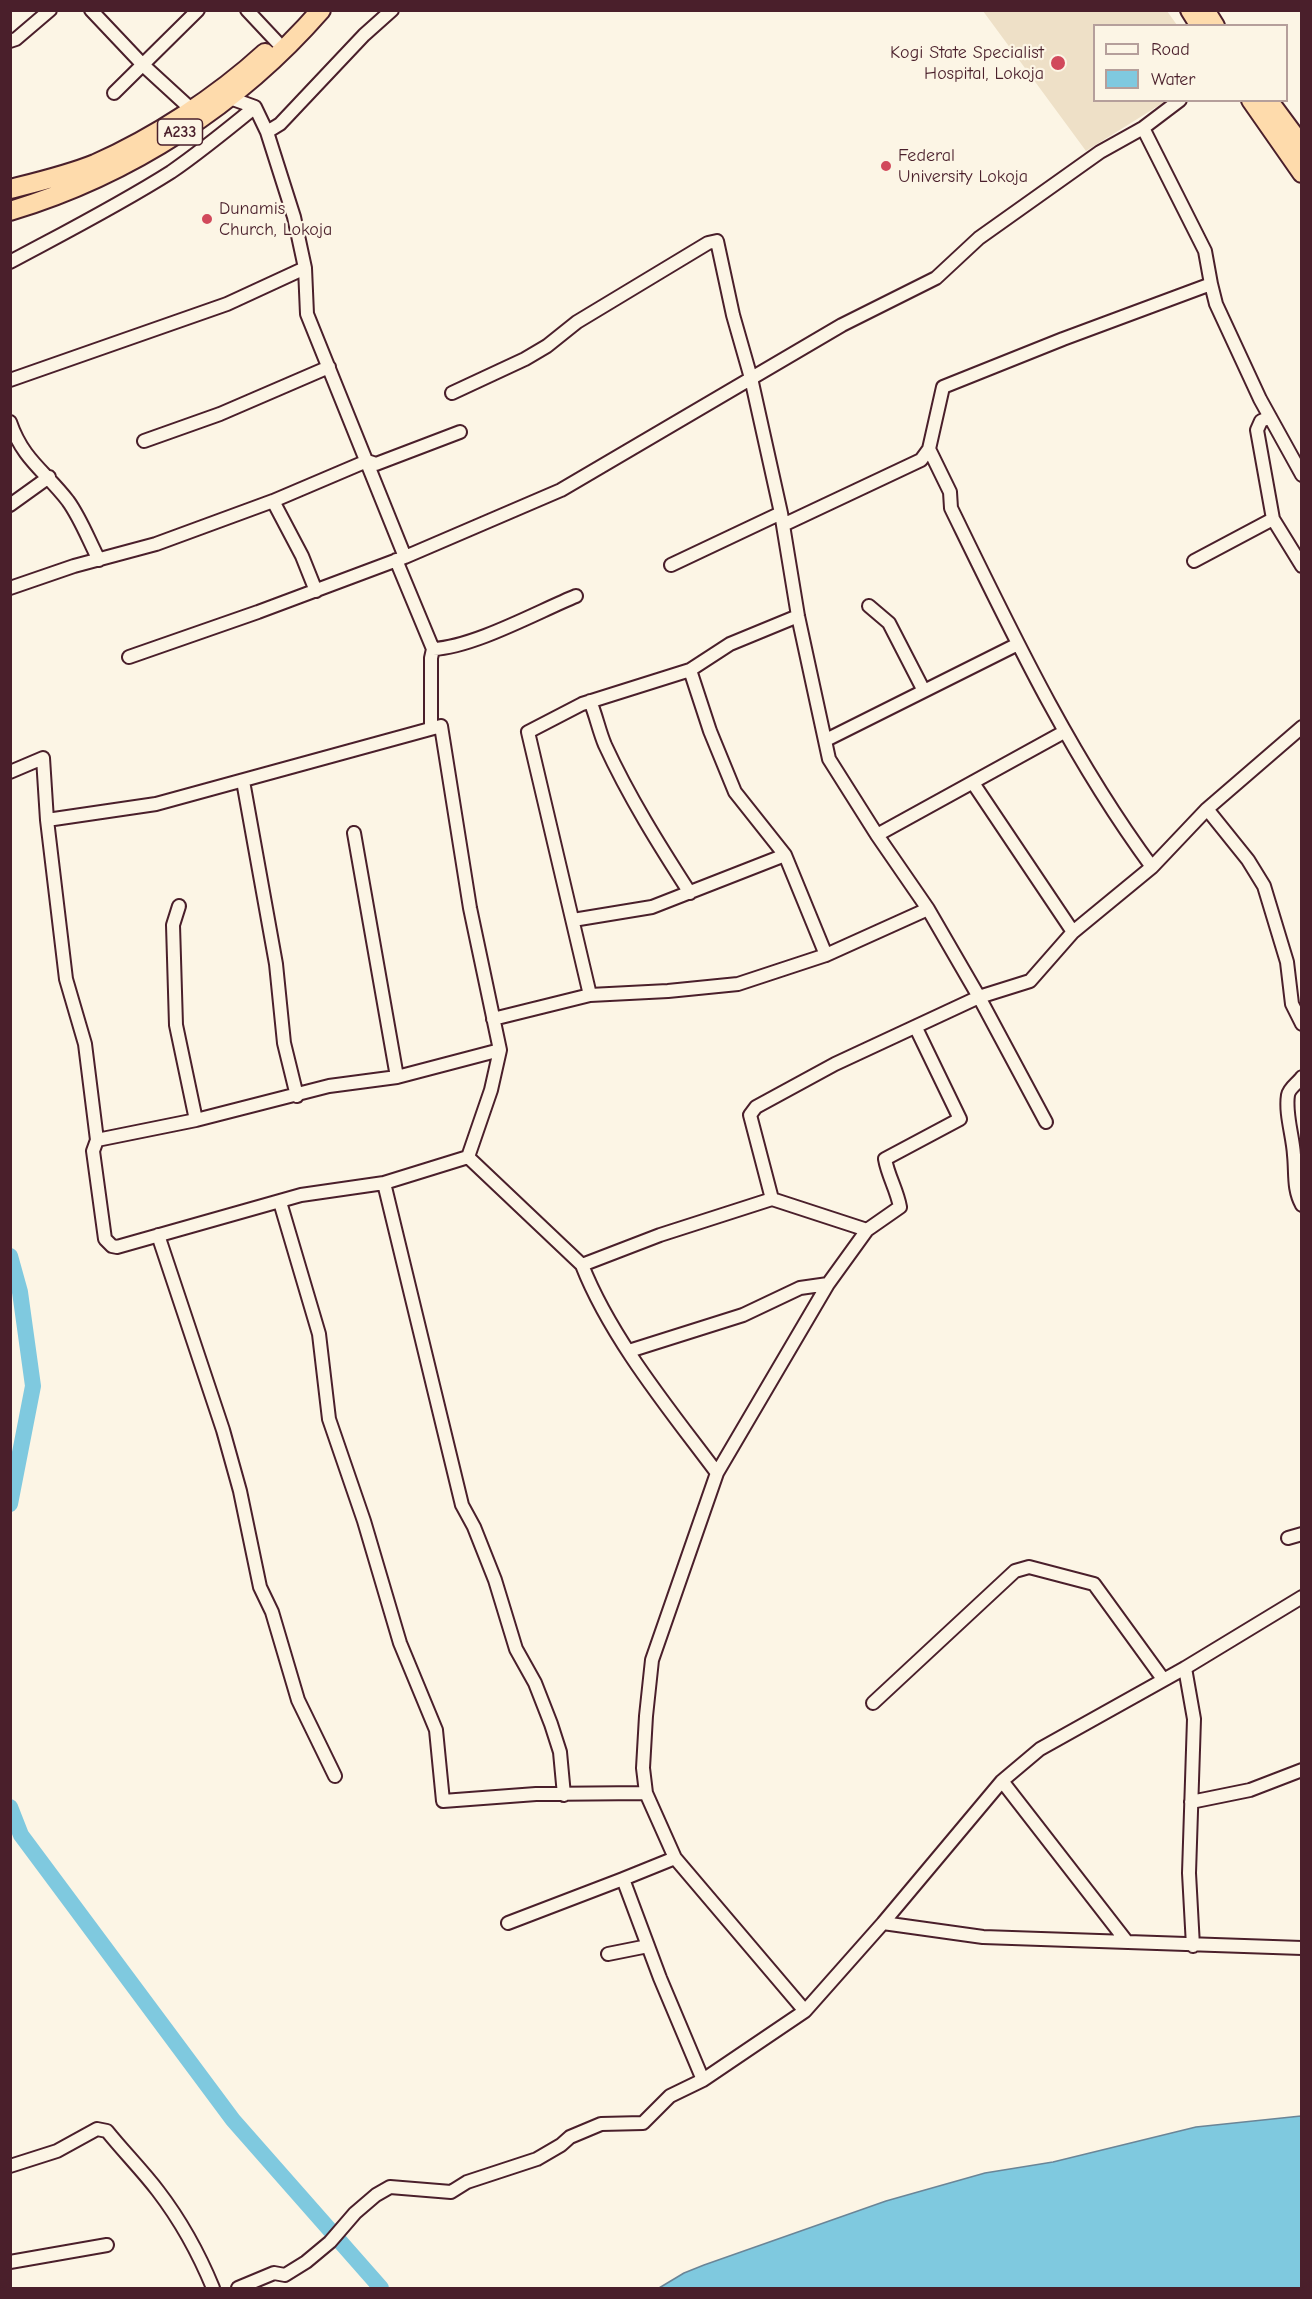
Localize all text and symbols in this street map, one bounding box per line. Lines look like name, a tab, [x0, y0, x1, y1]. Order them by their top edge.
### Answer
legend	[1093, 24, 1288, 102]
text: Road	[1151, 39, 1190, 60]
place label: Kogi State Specialist Hospital, Lokoja	[890, 42, 1044, 84]
marker: Kogi State Specialist Hospital, Lokoja	[1049, 54, 1067, 72]
text: Water	[1151, 69, 1195, 90]
road number: A233	[158, 119, 202, 145]
place label: Federal University Lokoja	[898, 145, 1028, 188]
marker: Federal University Lokoja	[879, 159, 893, 173]
place label: Dunamis Church, Lokoja	[219, 198, 332, 240]
marker: Dunamis Church, Lokoja	[200, 212, 214, 226]

